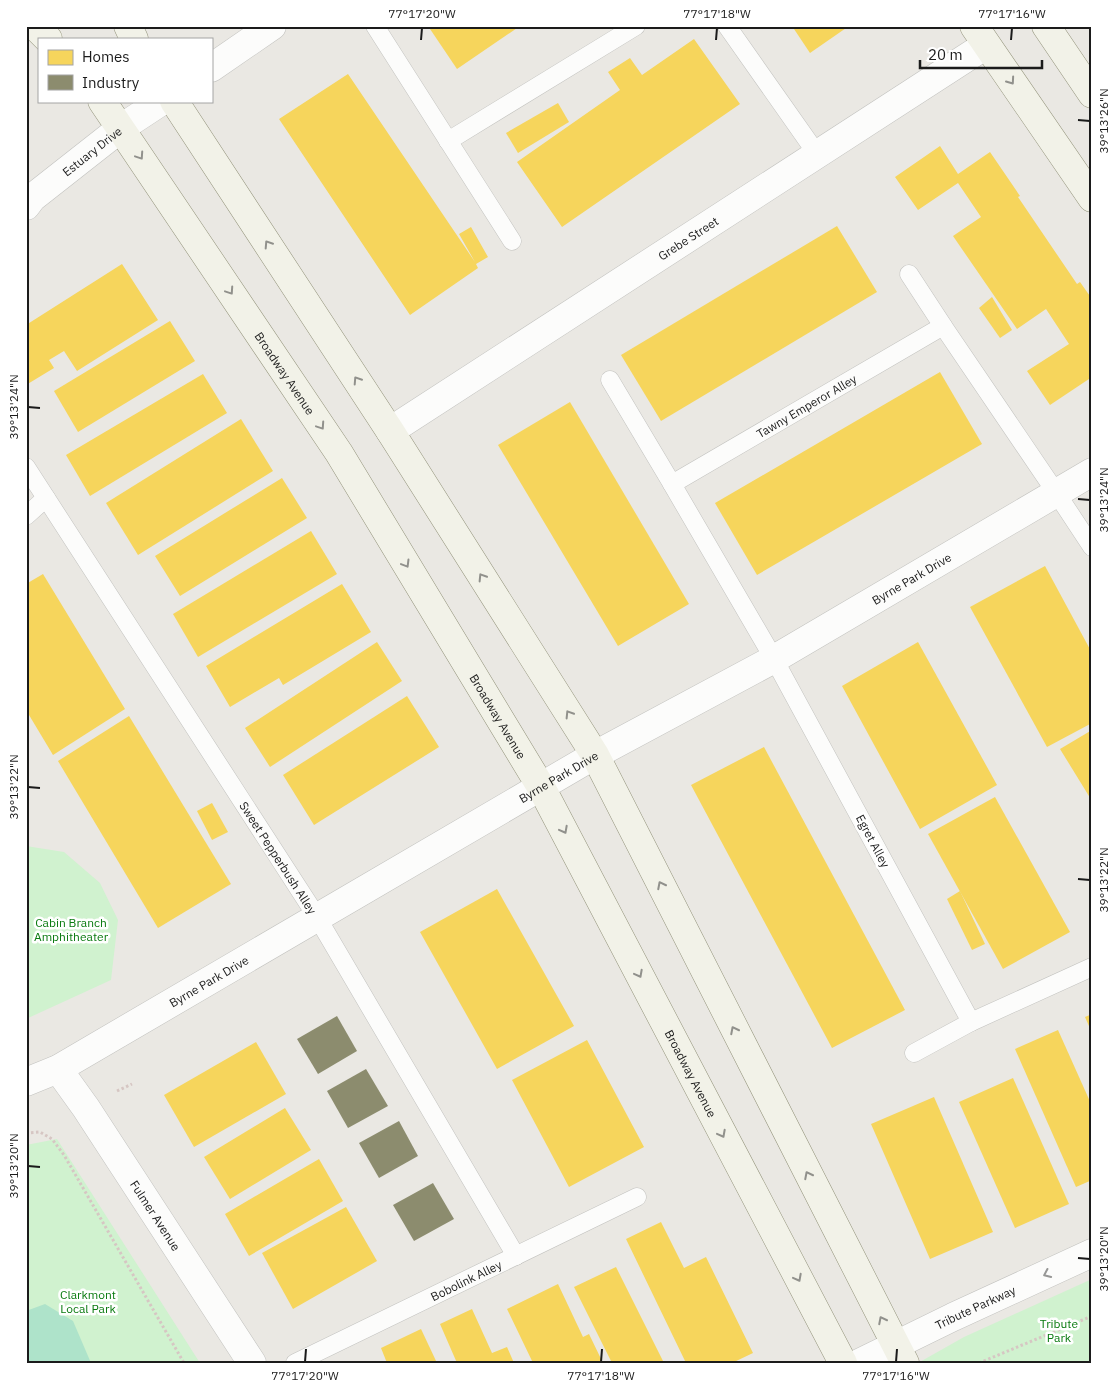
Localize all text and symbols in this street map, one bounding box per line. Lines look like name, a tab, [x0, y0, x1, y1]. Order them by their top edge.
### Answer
text: 77°17'20"W	[388, 6, 456, 21]
text: 77°17'18"W	[683, 6, 751, 21]
text: 77°17'16"W	[978, 6, 1046, 21]
legend	[38, 38, 212, 102]
scale bar	[920, 38, 1043, 70]
text: 20 m	[928, 45, 963, 64]
text: Homes	[82, 47, 130, 66]
text: Industry	[82, 73, 140, 92]
one-way arrow	[1005, 75, 1014, 85]
text: 39°13'26"N	[1096, 88, 1111, 154]
street label: Estuary Drive	[59, 123, 125, 179]
one-way arrow	[134, 150, 143, 160]
street label: Grebe Street	[655, 213, 721, 263]
one-way arrow	[265, 241, 274, 250]
one-way arrow	[224, 285, 233, 295]
street label: Broadway Avenue	[252, 329, 319, 418]
street label: Tawny Emperor Alley	[754, 371, 859, 441]
text: 39°13'24"N	[6, 374, 21, 440]
one-way arrow	[354, 377, 363, 386]
one-way arrow	[315, 420, 324, 430]
text: 39°13'24"N	[1096, 467, 1111, 533]
street label: Byrne Park Drive	[869, 549, 954, 607]
one-way arrow	[400, 559, 410, 568]
one-way arrow	[478, 573, 488, 582]
street label: Broadway Avenue	[467, 671, 530, 762]
one-way arrow	[565, 710, 575, 719]
street label: Byrne Park Drive	[516, 747, 601, 806]
text: 39°13'22"N	[6, 754, 21, 820]
street label: Sweet Pepperbush Alley	[237, 798, 320, 917]
street label: Egret Alley	[853, 812, 893, 870]
one-way arrow	[558, 825, 568, 834]
text: 39°13'22"N	[1096, 847, 1111, 913]
one-way arrow	[657, 881, 667, 890]
park label: Cabin Branch Amphitheater	[34, 915, 109, 944]
street label: Byrne Park Drive	[166, 952, 251, 1010]
one-way arrow	[633, 969, 643, 978]
one-way arrow	[730, 1026, 740, 1035]
street label: Broadway Avenue	[662, 1027, 720, 1120]
one-way arrow	[716, 1129, 726, 1138]
text: 39°13'20"N	[6, 1133, 21, 1199]
one-way arrow	[804, 1171, 814, 1180]
street label: Fulmer Avenue	[127, 1177, 184, 1254]
text: 39°13'20"N	[1096, 1226, 1111, 1292]
street label: Bobolink Alley	[428, 1256, 504, 1304]
one-way arrow	[1044, 1267, 1053, 1277]
one-way arrow	[792, 1273, 802, 1282]
street label: Tribute Parkway	[933, 1282, 1018, 1332]
park label: Clarkmont Local Park	[60, 1287, 116, 1316]
one-way arrow	[878, 1316, 888, 1325]
park label: Tribute Park	[1040, 1316, 1079, 1345]
text: 77°17'20"W	[271, 1368, 339, 1383]
text: 77°17'18"W	[567, 1368, 635, 1383]
text: 77°17'16"W	[862, 1368, 930, 1383]

